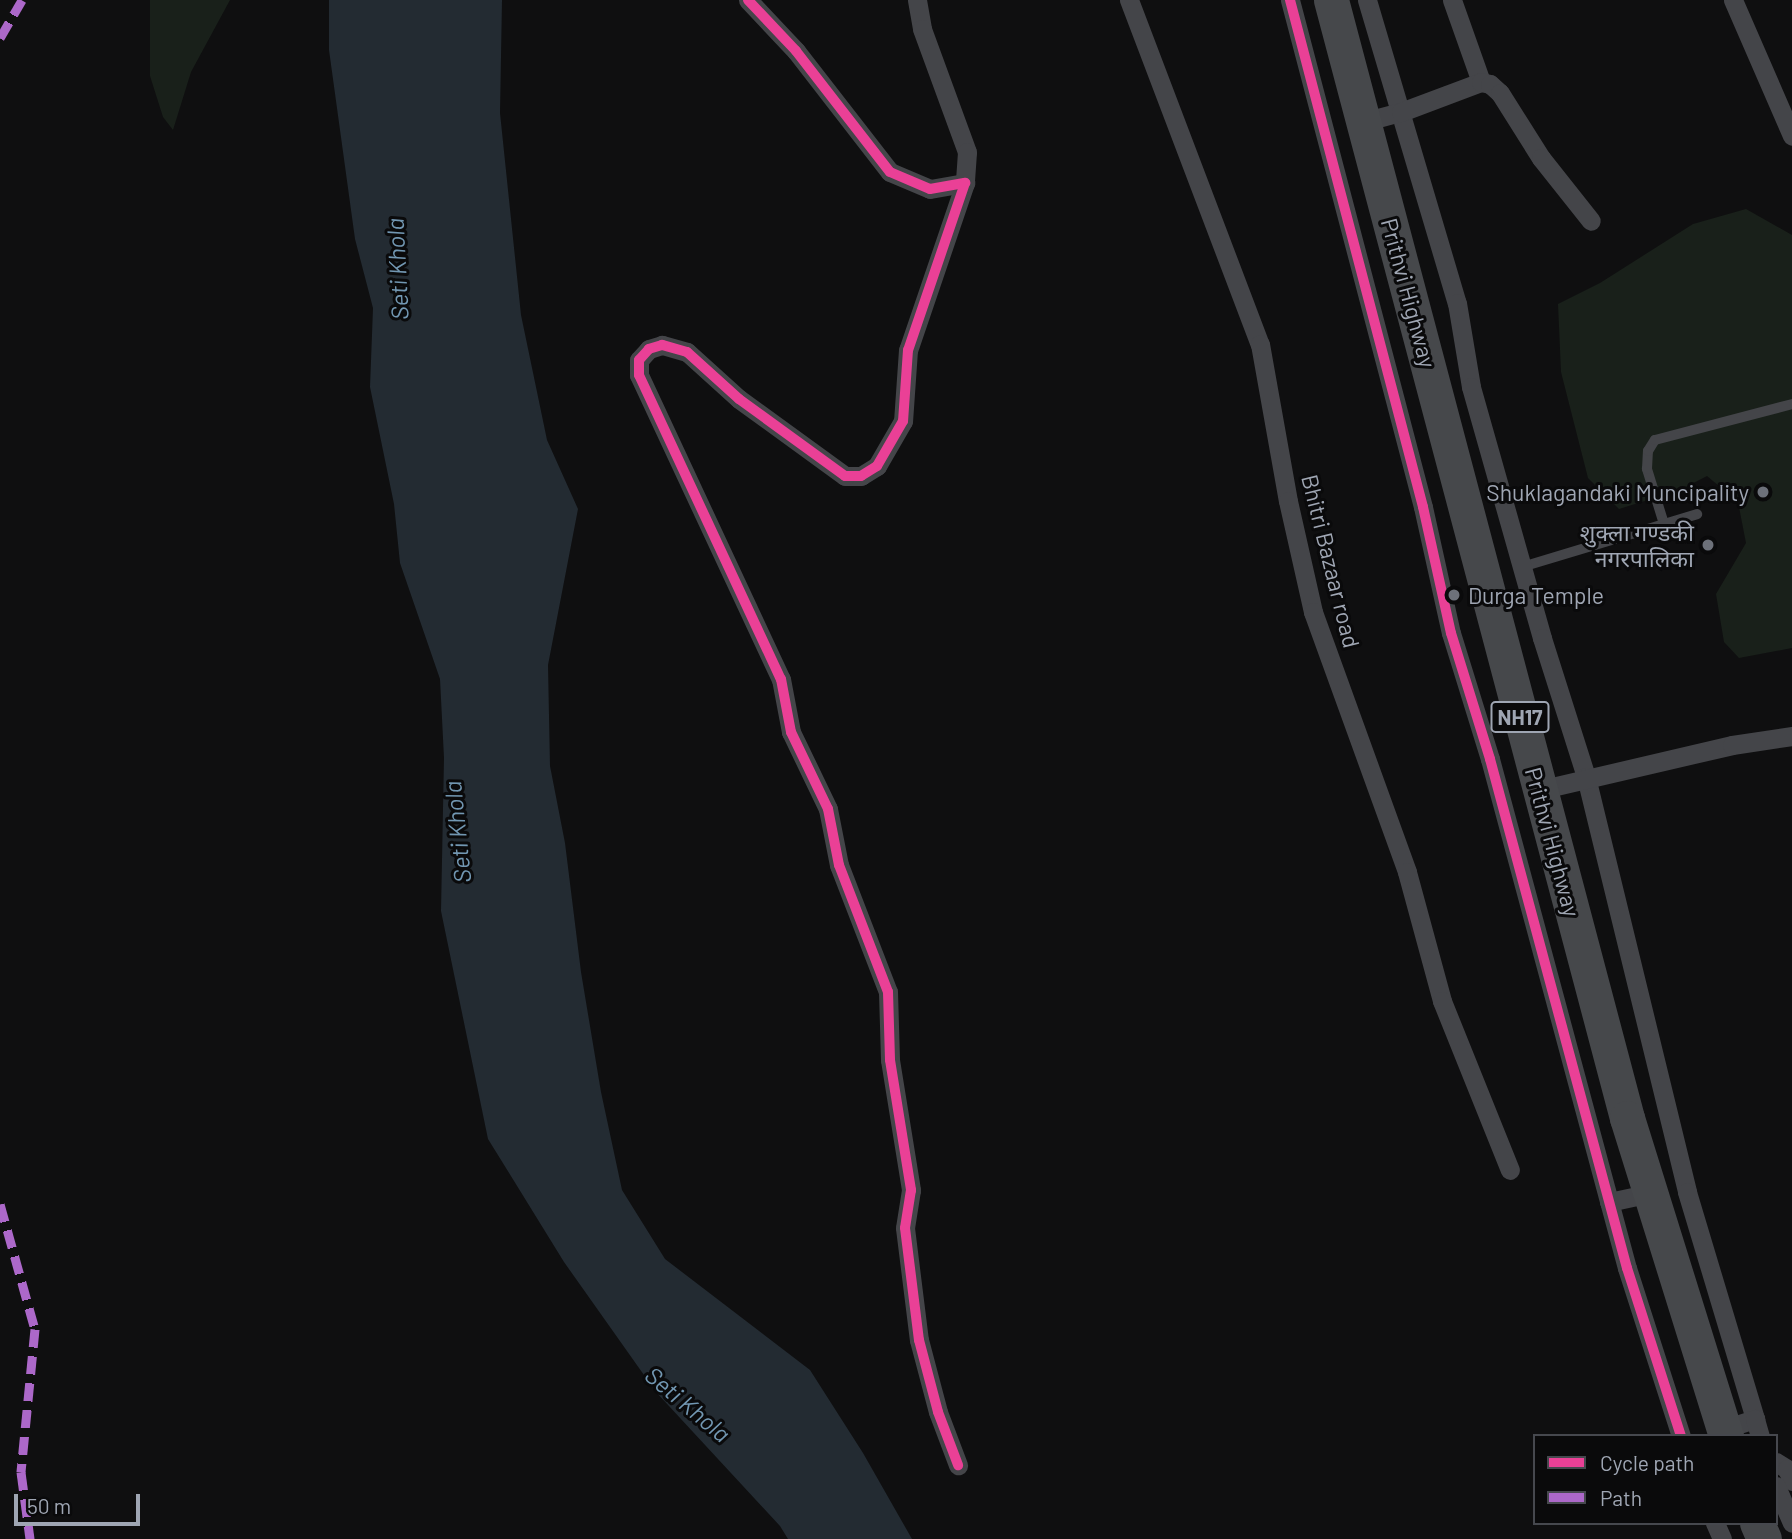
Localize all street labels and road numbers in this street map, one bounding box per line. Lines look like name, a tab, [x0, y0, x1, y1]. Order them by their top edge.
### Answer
street label: Prithvi Highway	[1376, 215, 1442, 371]
street label: Bhitri Bazaar road	[1296, 471, 1366, 651]
road number: NH17	[1490, 700, 1550, 734]
street label: Prithvi Highway	[1520, 764, 1586, 920]

